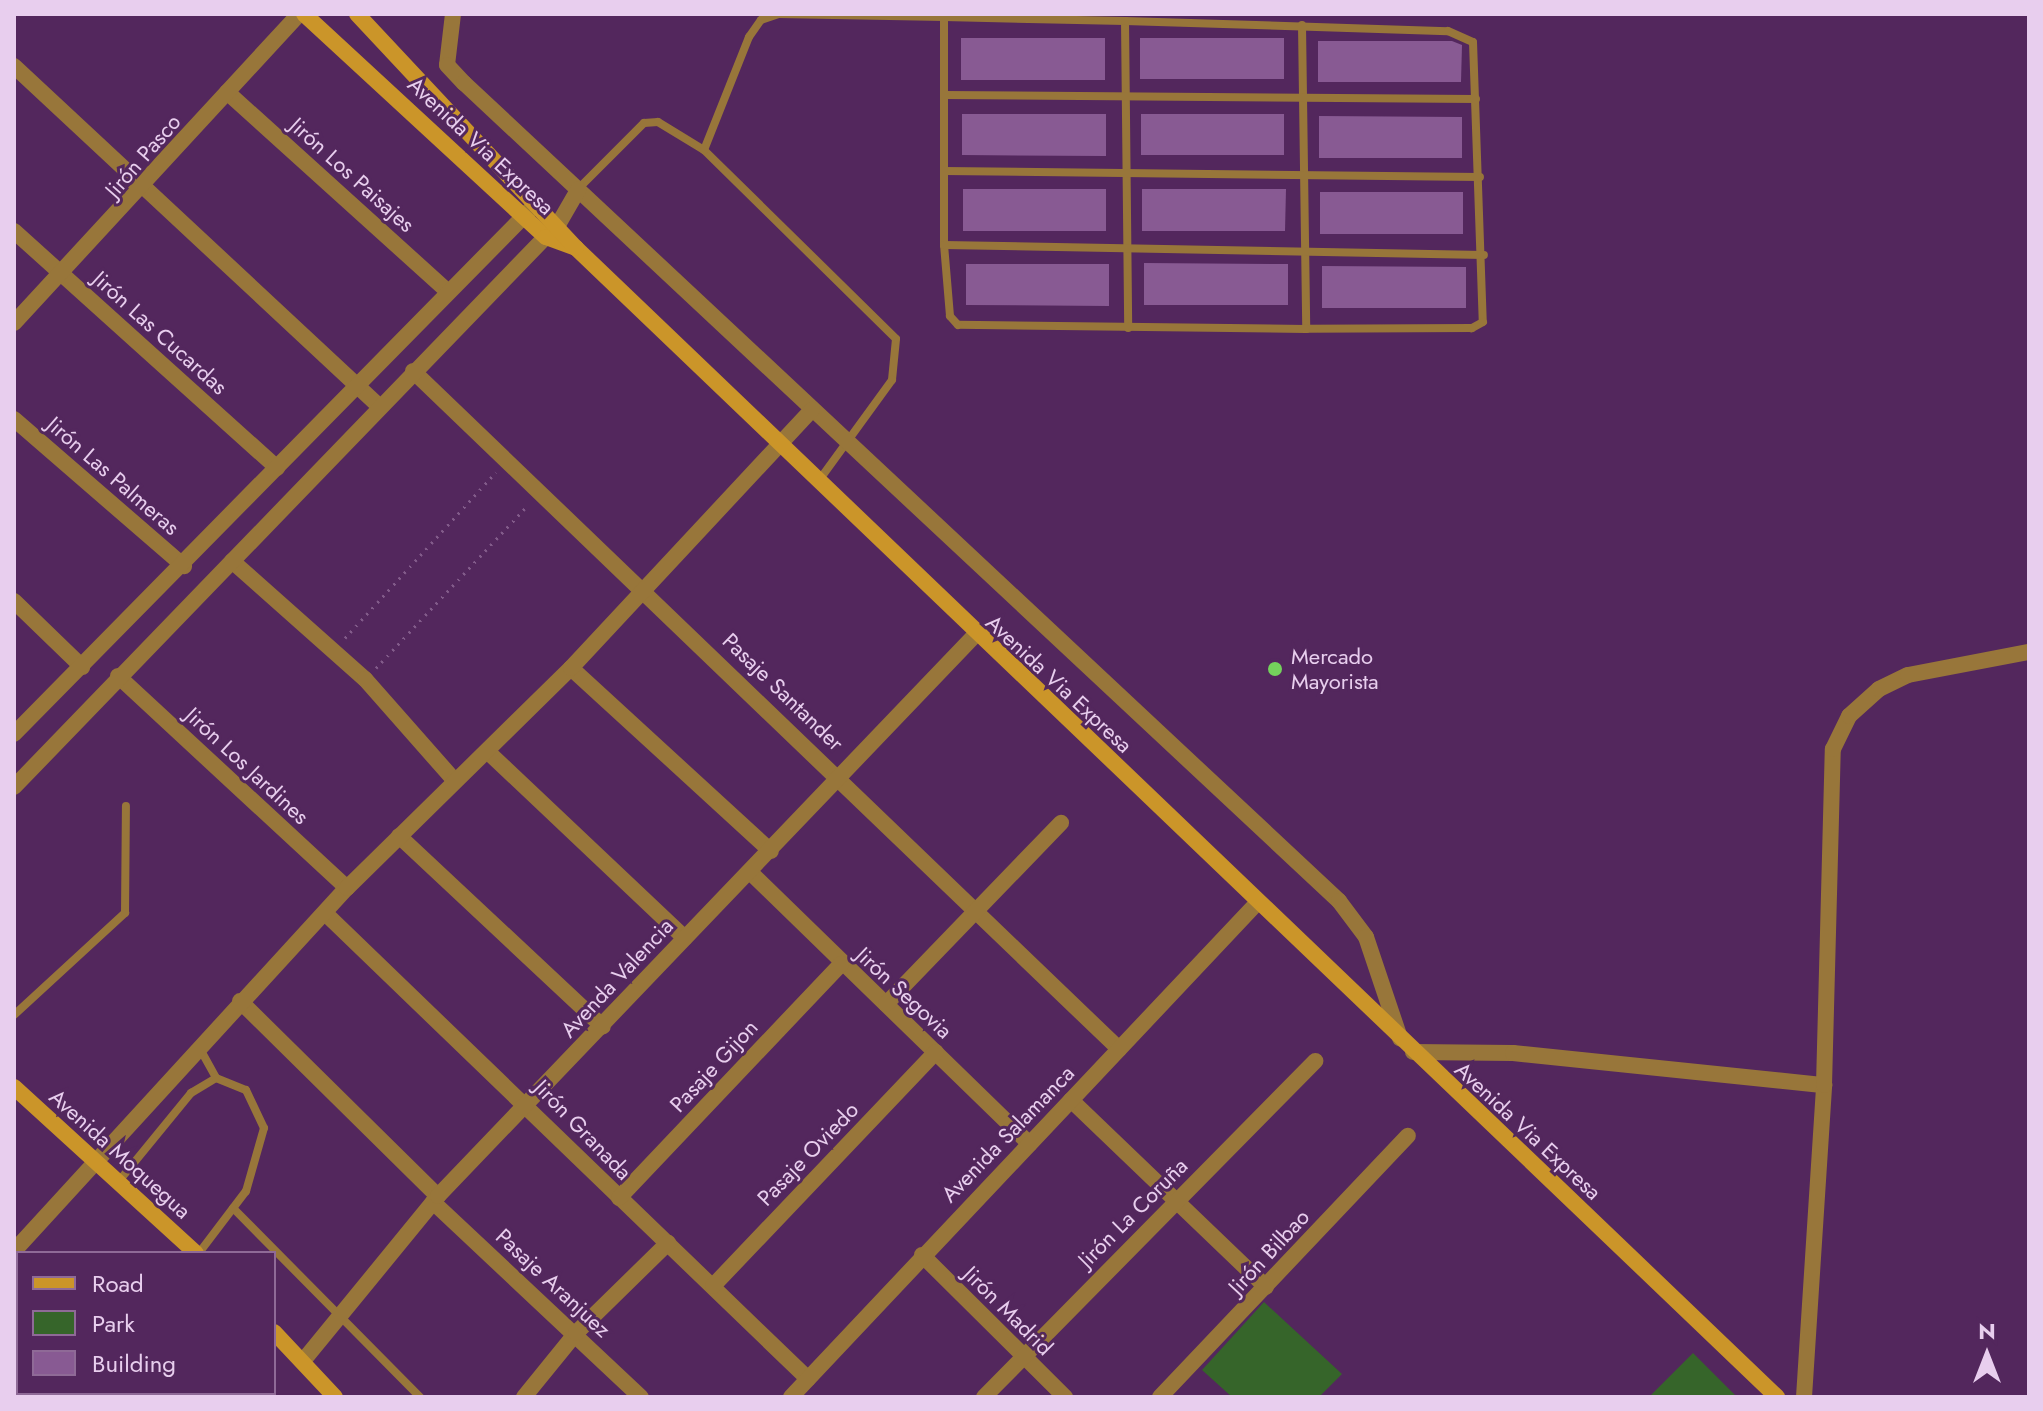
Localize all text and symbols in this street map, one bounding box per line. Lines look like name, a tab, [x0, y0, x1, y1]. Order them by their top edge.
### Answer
street label: Avenida Via Expresa	[402, 71, 560, 221]
street label: Jirón Pasco	[100, 109, 186, 203]
street label: Jirón Los Paisajes	[284, 112, 420, 238]
street label: Jirón Las Cucardas	[87, 266, 233, 400]
street label: Jirón Las Palmeras	[41, 411, 185, 541]
street label: Avenida Via Expresa	[980, 609, 1138, 759]
street label: Pasaje Santander	[717, 628, 849, 756]
place label: Mercado Mayorista	[1291, 643, 1379, 694]
marker: Mercado Mayorista	[1266, 660, 1284, 678]
street label: Jirón Los Jardines	[180, 702, 314, 830]
street label: Avenda Valencia	[555, 913, 679, 1043]
street label: Jirón Segovia	[850, 942, 958, 1044]
street label: Pasaje Gijon	[665, 1014, 763, 1118]
street label: Avenida Via Expresa	[1449, 1056, 1607, 1206]
street label: Avenida Salamanca	[936, 1060, 1080, 1208]
street label: Jirón Granada	[529, 1075, 637, 1185]
street label: Avenida Moquegua	[44, 1084, 196, 1224]
street label: Pasaje Oviedo	[752, 1097, 864, 1211]
street label: Jirón La Coruña	[1073, 1153, 1193, 1273]
street label: Jirón Bilbao	[1223, 1204, 1315, 1300]
street label: Pasaje Aranjuez	[490, 1223, 616, 1343]
legend	[16, 1251, 276, 1395]
street label: Jirón Madrid	[958, 1261, 1058, 1361]
text: Road	[92, 1266, 144, 1301]
text: Park	[92, 1306, 135, 1341]
north arrow	[1947, 1315, 2027, 1395]
text: N	[1978, 1315, 1996, 1347]
text: Building	[92, 1346, 176, 1381]

